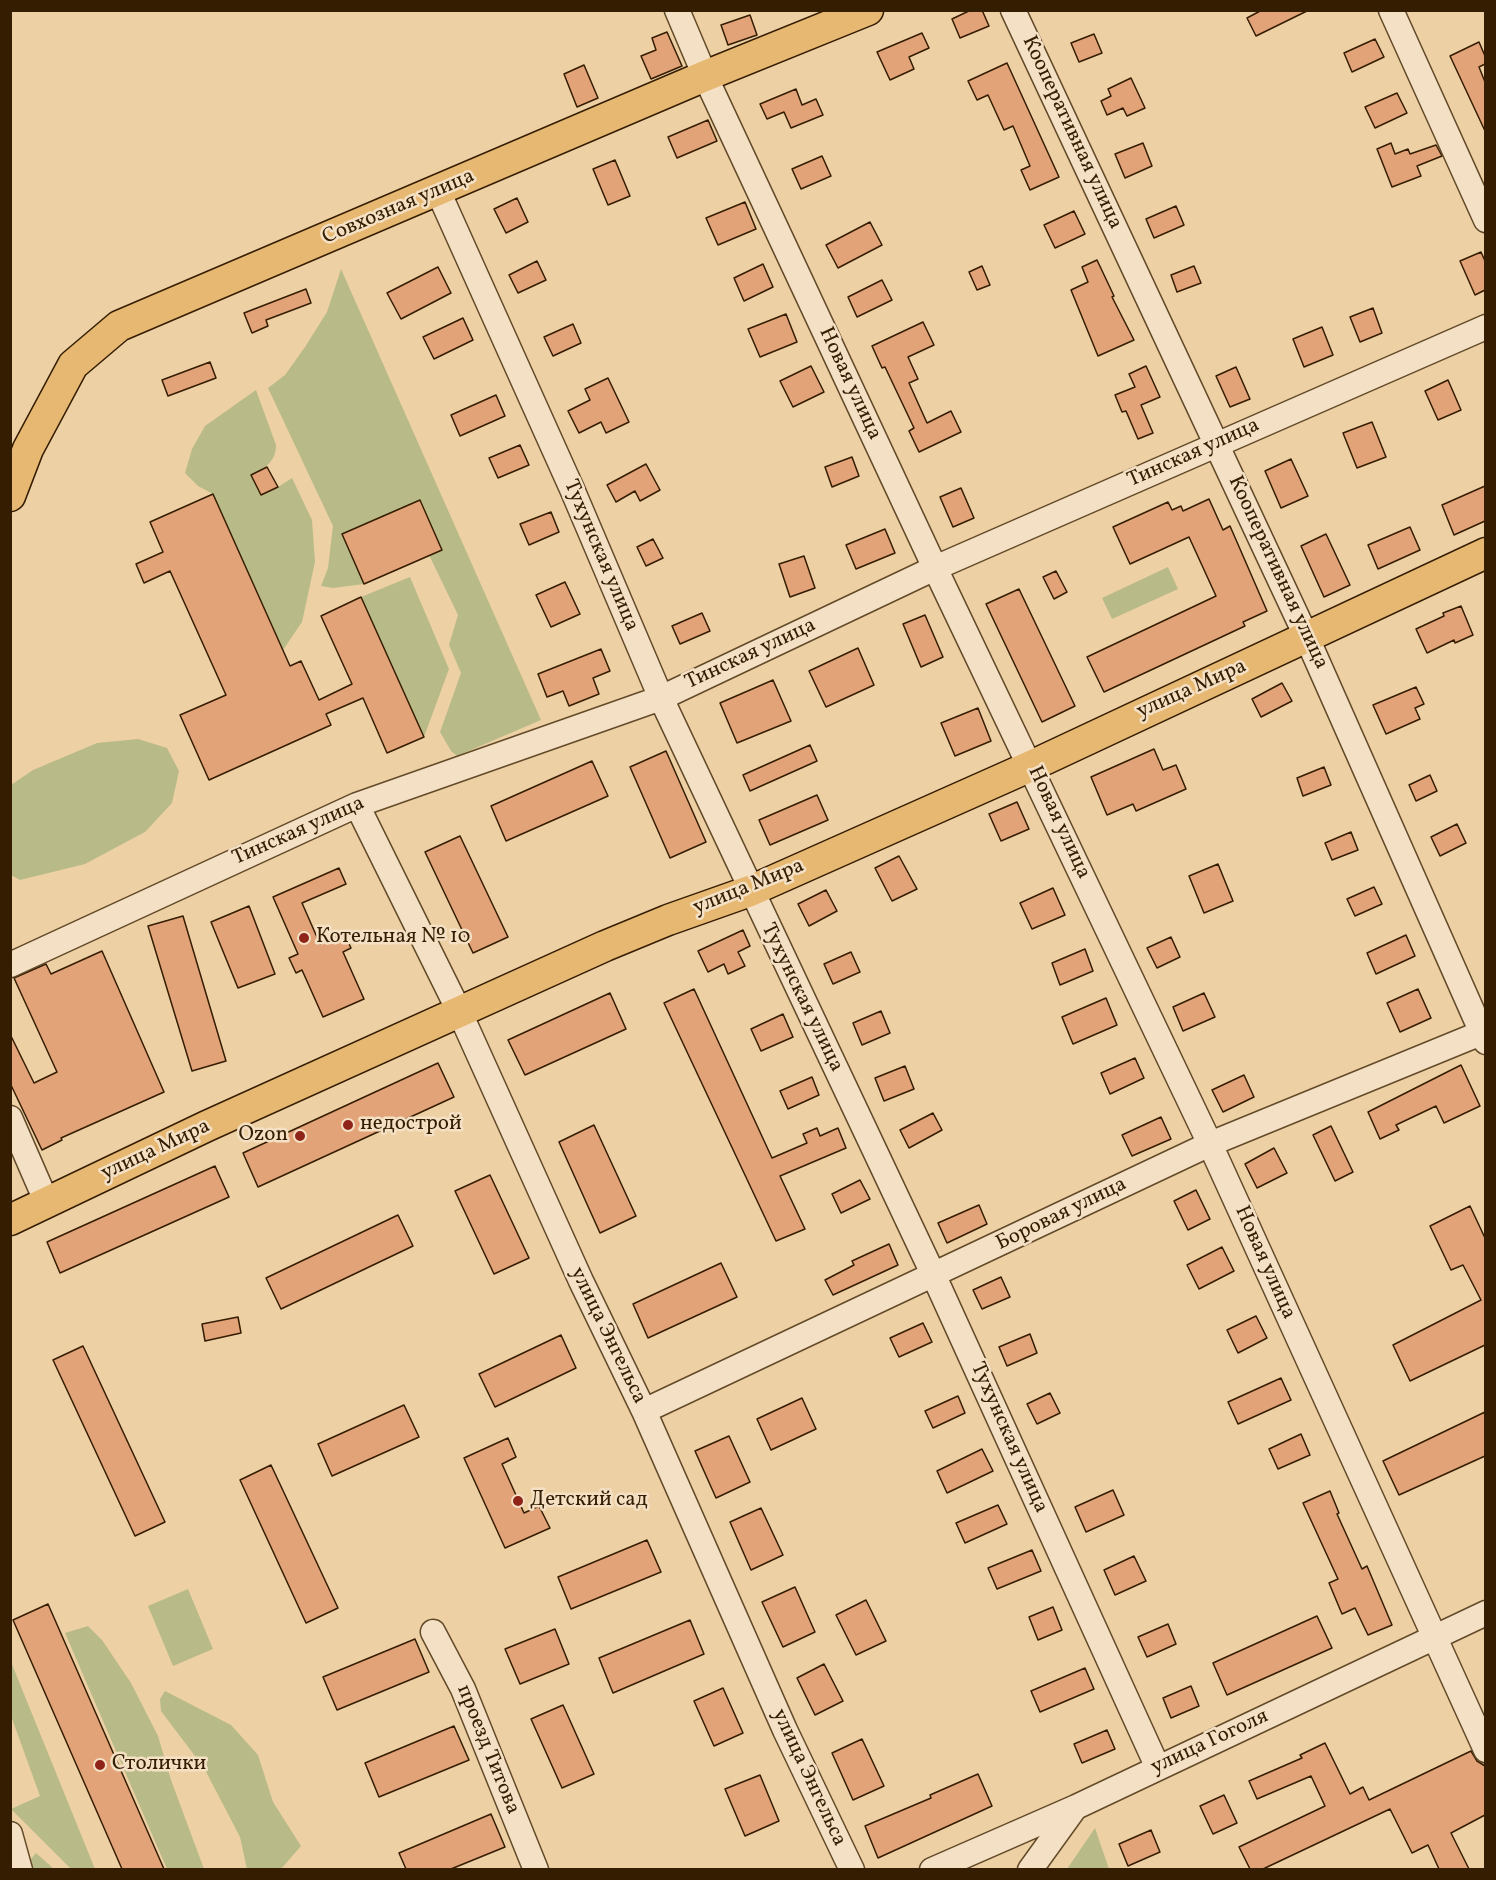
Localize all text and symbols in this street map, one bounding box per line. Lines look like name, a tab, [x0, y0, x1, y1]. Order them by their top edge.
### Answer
street label: Кооперативная улица	[1015, 32, 1127, 234]
street label: Совхозная улица	[319, 165, 479, 251]
street label: Новая улица	[812, 324, 886, 444]
street label: Тинская улица	[1124, 414, 1264, 494]
street label: Кооперативная улица	[1221, 472, 1333, 674]
street label: Тухунская улица	[557, 476, 643, 636]
street label: Тинская улица	[681, 614, 821, 696]
street label: улица Мира	[1133, 655, 1251, 725]
street label: Новая улица	[1021, 763, 1095, 883]
street label: Тинская улица	[229, 792, 369, 872]
street label: улица Мира	[690, 854, 808, 922]
street label: Тухунская улица	[754, 920, 848, 1076]
place label: Котельная № 10	[316, 925, 470, 951]
marker: Котельная № 10	[297, 931, 311, 945]
place label: недострой	[360, 1112, 462, 1138]
street label: улица Мира	[97, 1115, 215, 1187]
marker: недострой	[341, 1118, 355, 1132]
place label: Ozon	[238, 1123, 288, 1149]
marker: Ozon	[293, 1129, 307, 1143]
street label: Боровая улица	[993, 1173, 1131, 1257]
street label: Новая улица	[1228, 1202, 1300, 1324]
street label: улица Энгельса	[563, 1264, 651, 1408]
street label: Тухунская улица	[963, 1359, 1053, 1517]
place label: Детский сад	[530, 1488, 648, 1514]
marker: Детский сад	[511, 1494, 525, 1508]
street label: проезд Титова	[450, 1682, 524, 1818]
street label: улица Энгельса	[765, 1705, 851, 1851]
street label: улица Гоголя	[1147, 1705, 1273, 1781]
place label: Столички	[112, 1752, 206, 1778]
marker: Столички	[93, 1758, 107, 1772]

